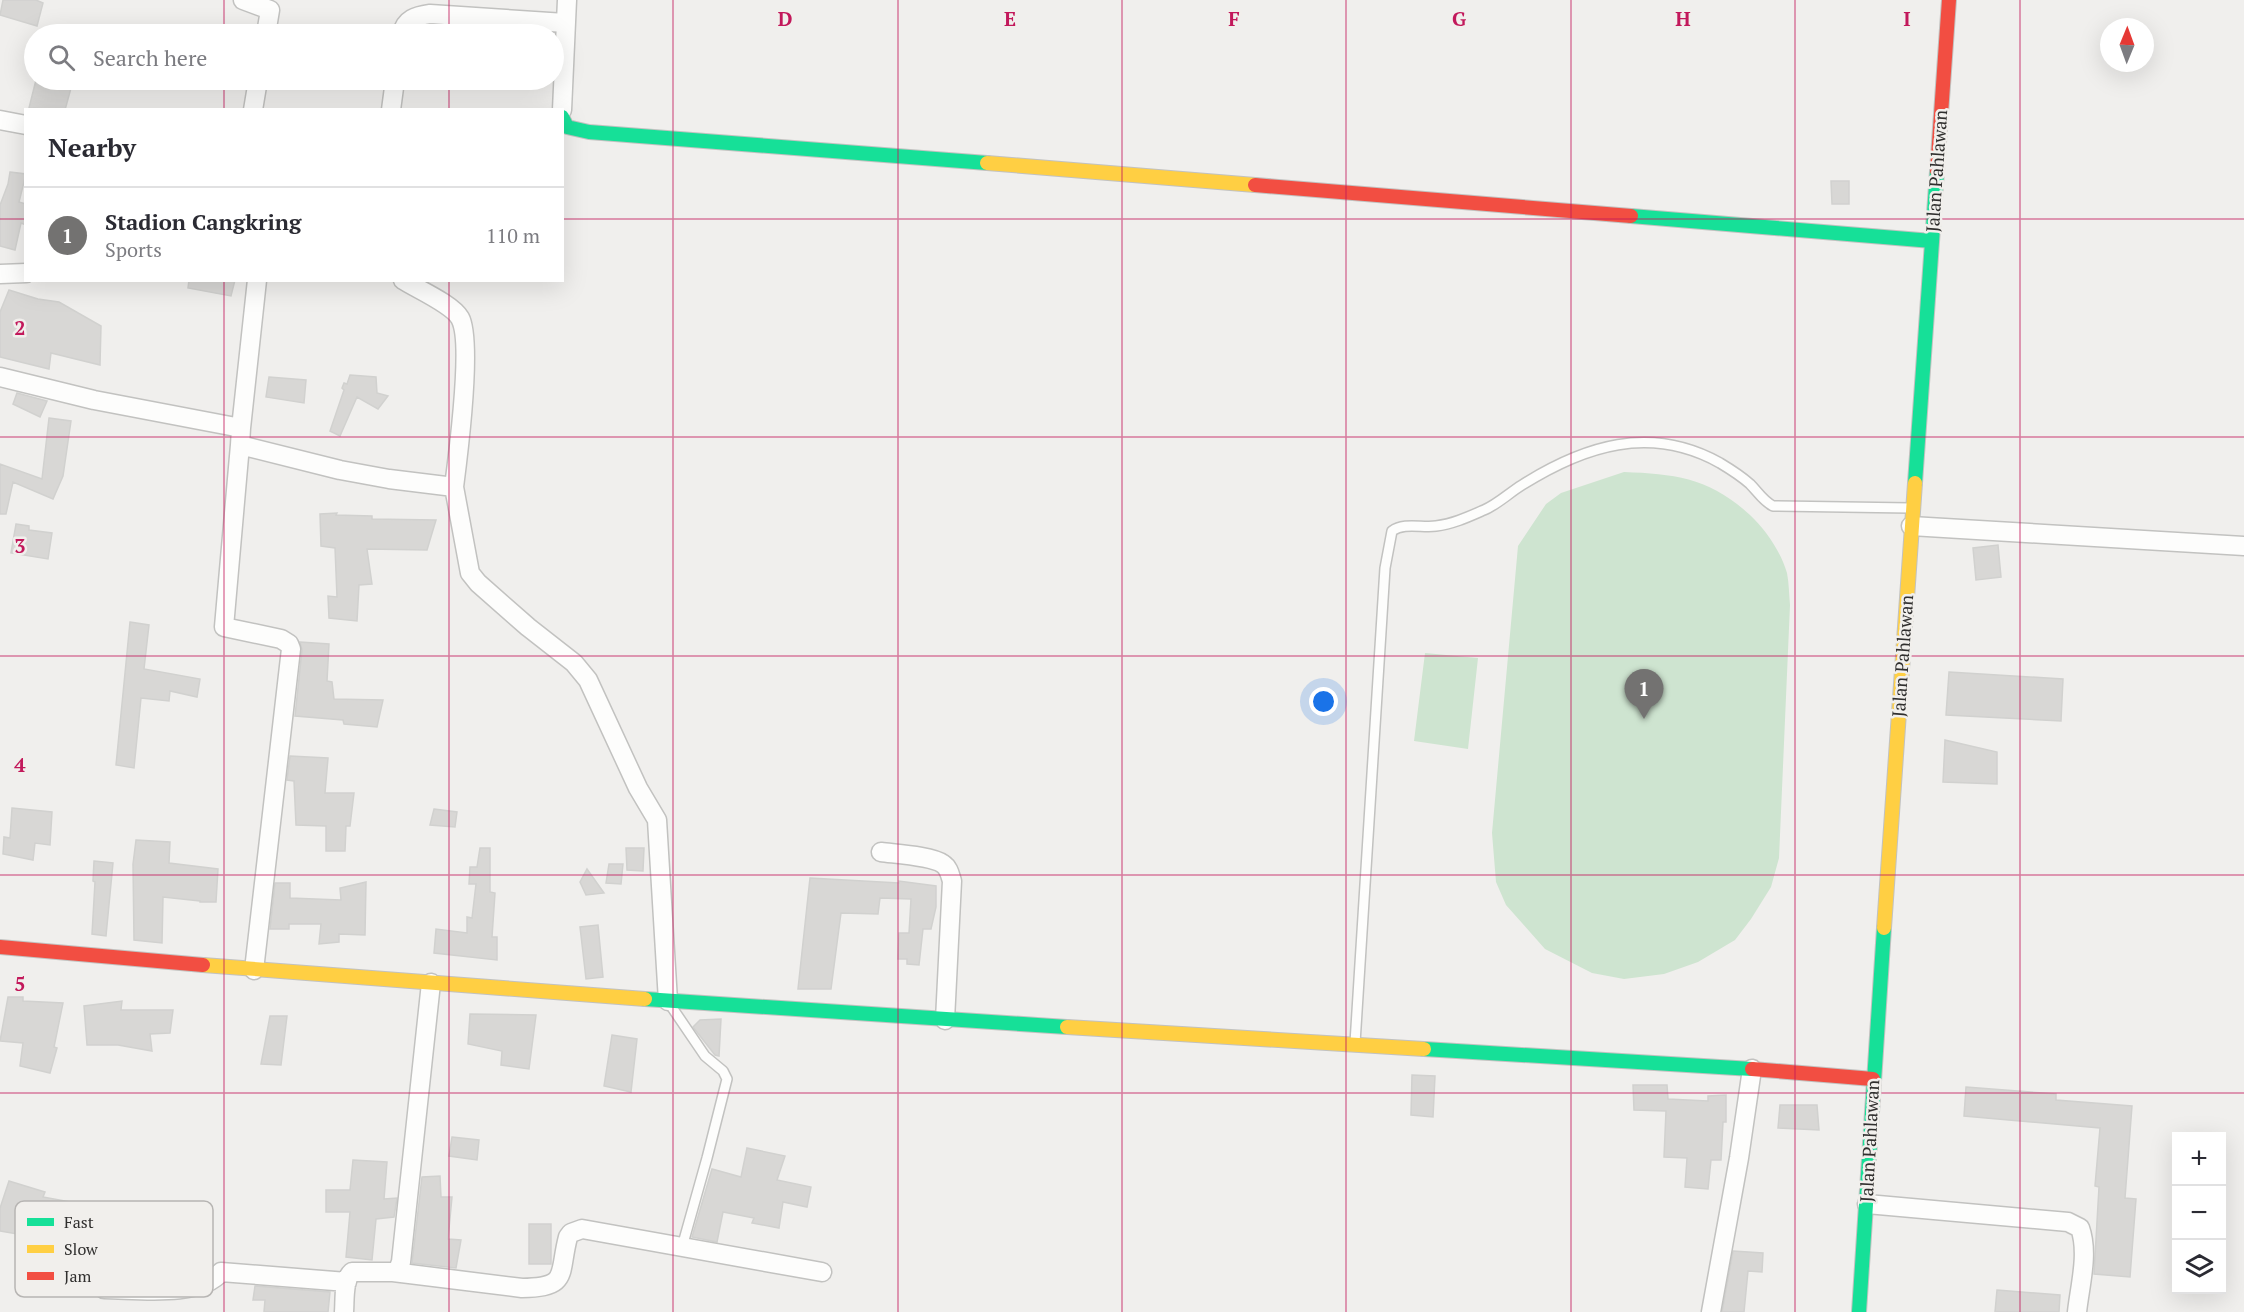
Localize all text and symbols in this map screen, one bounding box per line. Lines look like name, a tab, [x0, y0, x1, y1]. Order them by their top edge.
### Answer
text: D	[778, 5, 792, 32]
text: E	[1004, 5, 1016, 32]
text: F	[1228, 5, 1240, 32]
text: G	[1452, 5, 1466, 32]
text: H	[1675, 5, 1691, 32]
text: I	[1903, 5, 1911, 32]
north arrow	[2100, 18, 2154, 72]
search box	[24, 24, 564, 90]
icon: search	[45, 41, 78, 74]
text: Search here	[93, 43, 207, 72]
street label: Jalan Pahlawan	[1920, 109, 1952, 233]
text: Nearby	[48, 130, 136, 164]
text: Stadion Cangkring	[105, 207, 301, 236]
text: 1	[62, 222, 73, 249]
text: 110 m	[486, 222, 540, 249]
text: Sports	[105, 236, 162, 263]
text: 2	[14, 314, 26, 341]
text: 3	[14, 532, 26, 559]
street label: Jalan Pahlawan	[1886, 594, 1918, 718]
pin: 1	[1624, 670, 1664, 719]
your location	[1309, 687, 1338, 716]
text: 4	[14, 751, 26, 778]
text: 5	[14, 970, 26, 997]
street label: Jalan Pahlawan	[1854, 1079, 1884, 1203]
map controls	[2172, 1132, 2226, 1294]
button: +	[2172, 1132, 2226, 1186]
button: −	[2172, 1186, 2226, 1240]
legend	[15, 1201, 213, 1297]
text: Fast	[64, 1211, 94, 1233]
text: Slow	[64, 1238, 98, 1260]
button: layers	[2172, 1240, 2226, 1294]
text: Jam	[64, 1265, 92, 1287]

